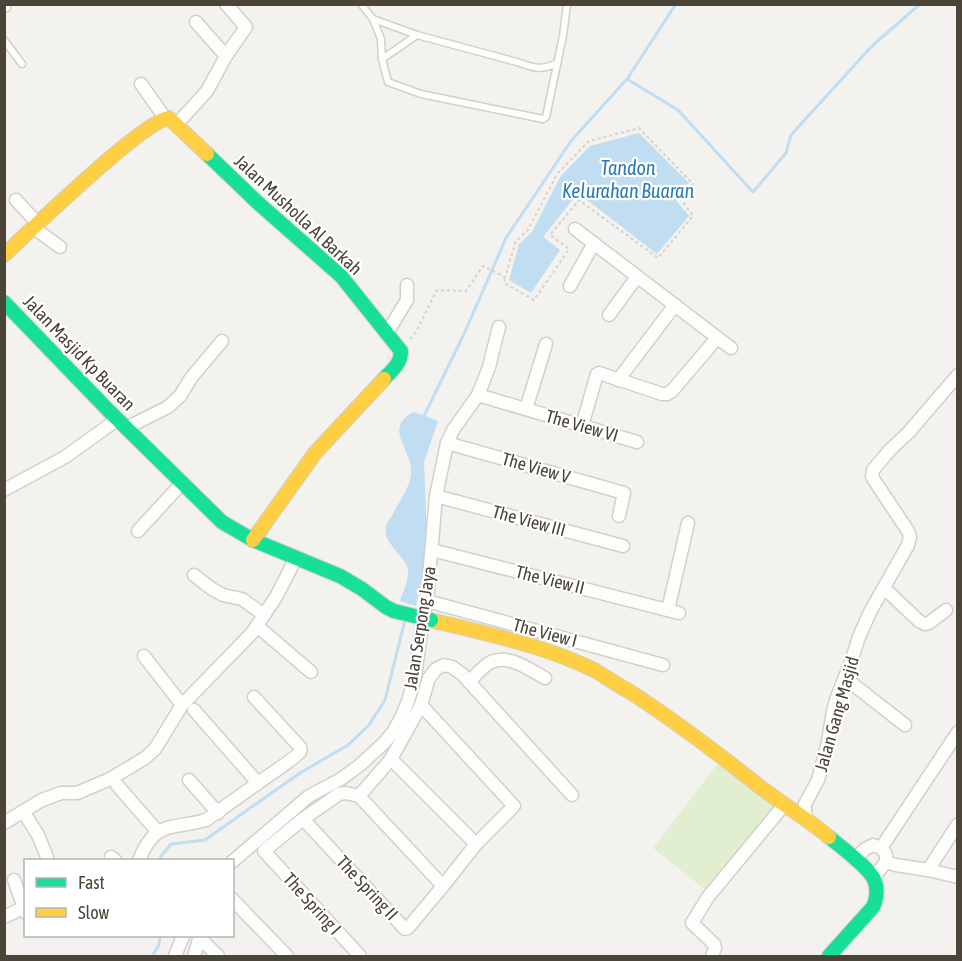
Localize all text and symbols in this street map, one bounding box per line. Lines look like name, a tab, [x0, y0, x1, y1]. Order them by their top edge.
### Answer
street label: Jalan Musholla Al Barkah	[230, 150, 366, 279]
water label: Tandon Kelurahan Buaran	[562, 156, 694, 202]
street label: Jalan Masjid Kp Buaran	[19, 291, 140, 415]
street label: The View VI	[543, 405, 621, 446]
street label: The View V	[500, 448, 573, 487]
street label: The View III	[490, 501, 568, 540]
street label: The View II	[513, 561, 587, 598]
street label: Jalan Serpong Jaya	[399, 564, 440, 691]
street label: The View I	[511, 614, 580, 651]
street label: Jalan Gang Masjid	[810, 654, 863, 774]
street label: The Spring II	[332, 851, 403, 924]
legend	[24, 859, 234, 937]
street label: The Spring I	[279, 868, 346, 939]
text: Fast	[78, 872, 105, 893]
text: Slow	[78, 902, 109, 923]

